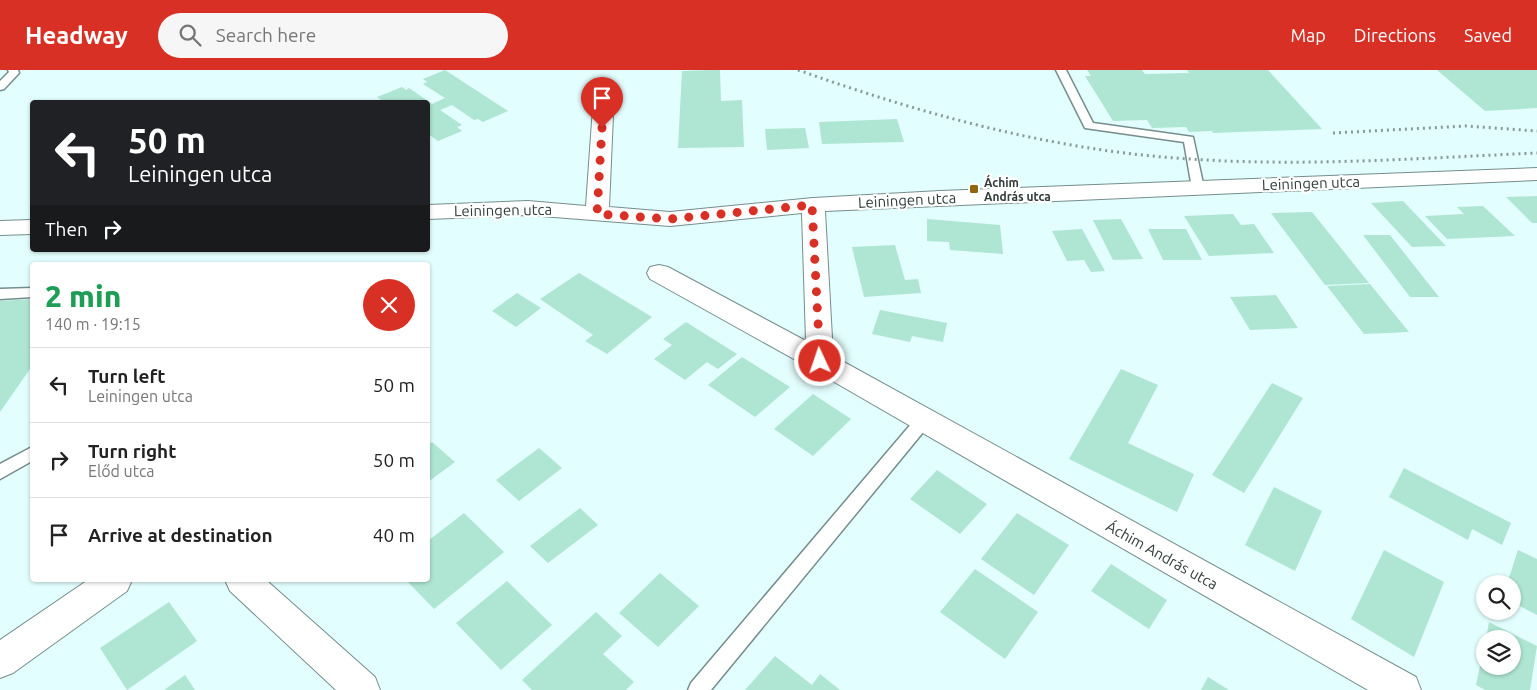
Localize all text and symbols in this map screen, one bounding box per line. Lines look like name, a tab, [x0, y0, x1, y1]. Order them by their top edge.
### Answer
search box	[158, 13, 508, 58]
icon: search	[176, 21, 204, 49]
text: Headway	[25, 22, 128, 49]
text: Search here	[216, 24, 316, 46]
text: Map	[1290, 25, 1326, 45]
text: Directions	[1354, 25, 1436, 45]
text: Saved	[1464, 25, 1512, 45]
pin	[581, 77, 623, 128]
icon: arrive	[588, 84, 616, 112]
icon: left	[45, 120, 110, 185]
text: 50 m	[128, 120, 206, 160]
text: Leiningen utca	[128, 161, 272, 186]
street label: Leiningen utca	[1262, 173, 1360, 193]
place label: Áchim András utca	[984, 174, 1051, 203]
marker: Áchim András utca	[968, 183, 980, 195]
street label: Leiningen utca	[857, 189, 957, 211]
street label: Leiningen utca	[454, 201, 552, 219]
icon: right	[98, 215, 126, 243]
text: Then	[45, 218, 88, 240]
text: 2 min	[45, 279, 121, 313]
button: close	[363, 279, 415, 331]
text: 140 m · 19:15	[45, 315, 141, 333]
position arrow	[793, 334, 845, 386]
text: Turn left	[88, 365, 166, 387]
icon: left	[45, 371, 73, 399]
text: 50 m	[373, 374, 415, 396]
text: Leiningen utca	[88, 387, 193, 405]
text: Turn right	[88, 440, 176, 462]
icon: right	[45, 446, 73, 474]
text: 50 m	[373, 449, 415, 471]
text: Előd utca	[88, 462, 155, 480]
street label: Áchim András utca	[1103, 517, 1221, 593]
icon: arrive	[45, 521, 73, 549]
text: Arrive at destination	[88, 524, 273, 546]
text: 40 m	[373, 524, 415, 546]
map controls	[1476, 575, 1521, 675]
button: search	[1476, 575, 1521, 620]
button: layers	[1476, 630, 1521, 675]

